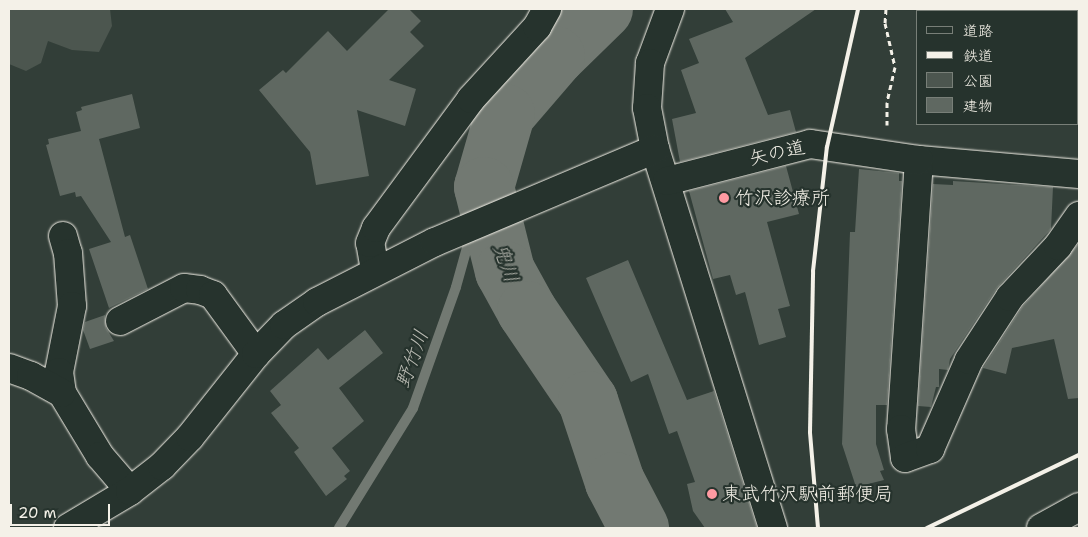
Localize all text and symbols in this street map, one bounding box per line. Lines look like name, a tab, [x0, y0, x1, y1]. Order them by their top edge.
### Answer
legend	[916, 10, 1078, 125]
text: 道路	[963, 21, 993, 41]
text: 鉄道	[963, 46, 993, 66]
text: 公園	[963, 71, 993, 91]
text: 建物	[963, 96, 993, 116]
street label: 矢の道	[747, 135, 807, 171]
place label: 竹沢診療所	[735, 187, 830, 209]
marker: 竹沢診療所	[717, 191, 731, 205]
water label: 兜川	[488, 240, 524, 286]
water label: 野竹川	[390, 327, 434, 391]
place label: 東武竹沢駅前郵便局	[722, 483, 893, 505]
marker: 東武竹沢駅前郵便局	[706, 488, 718, 500]
scale bar	[12, 494, 112, 526]
text: 20 m	[18, 503, 57, 523]

